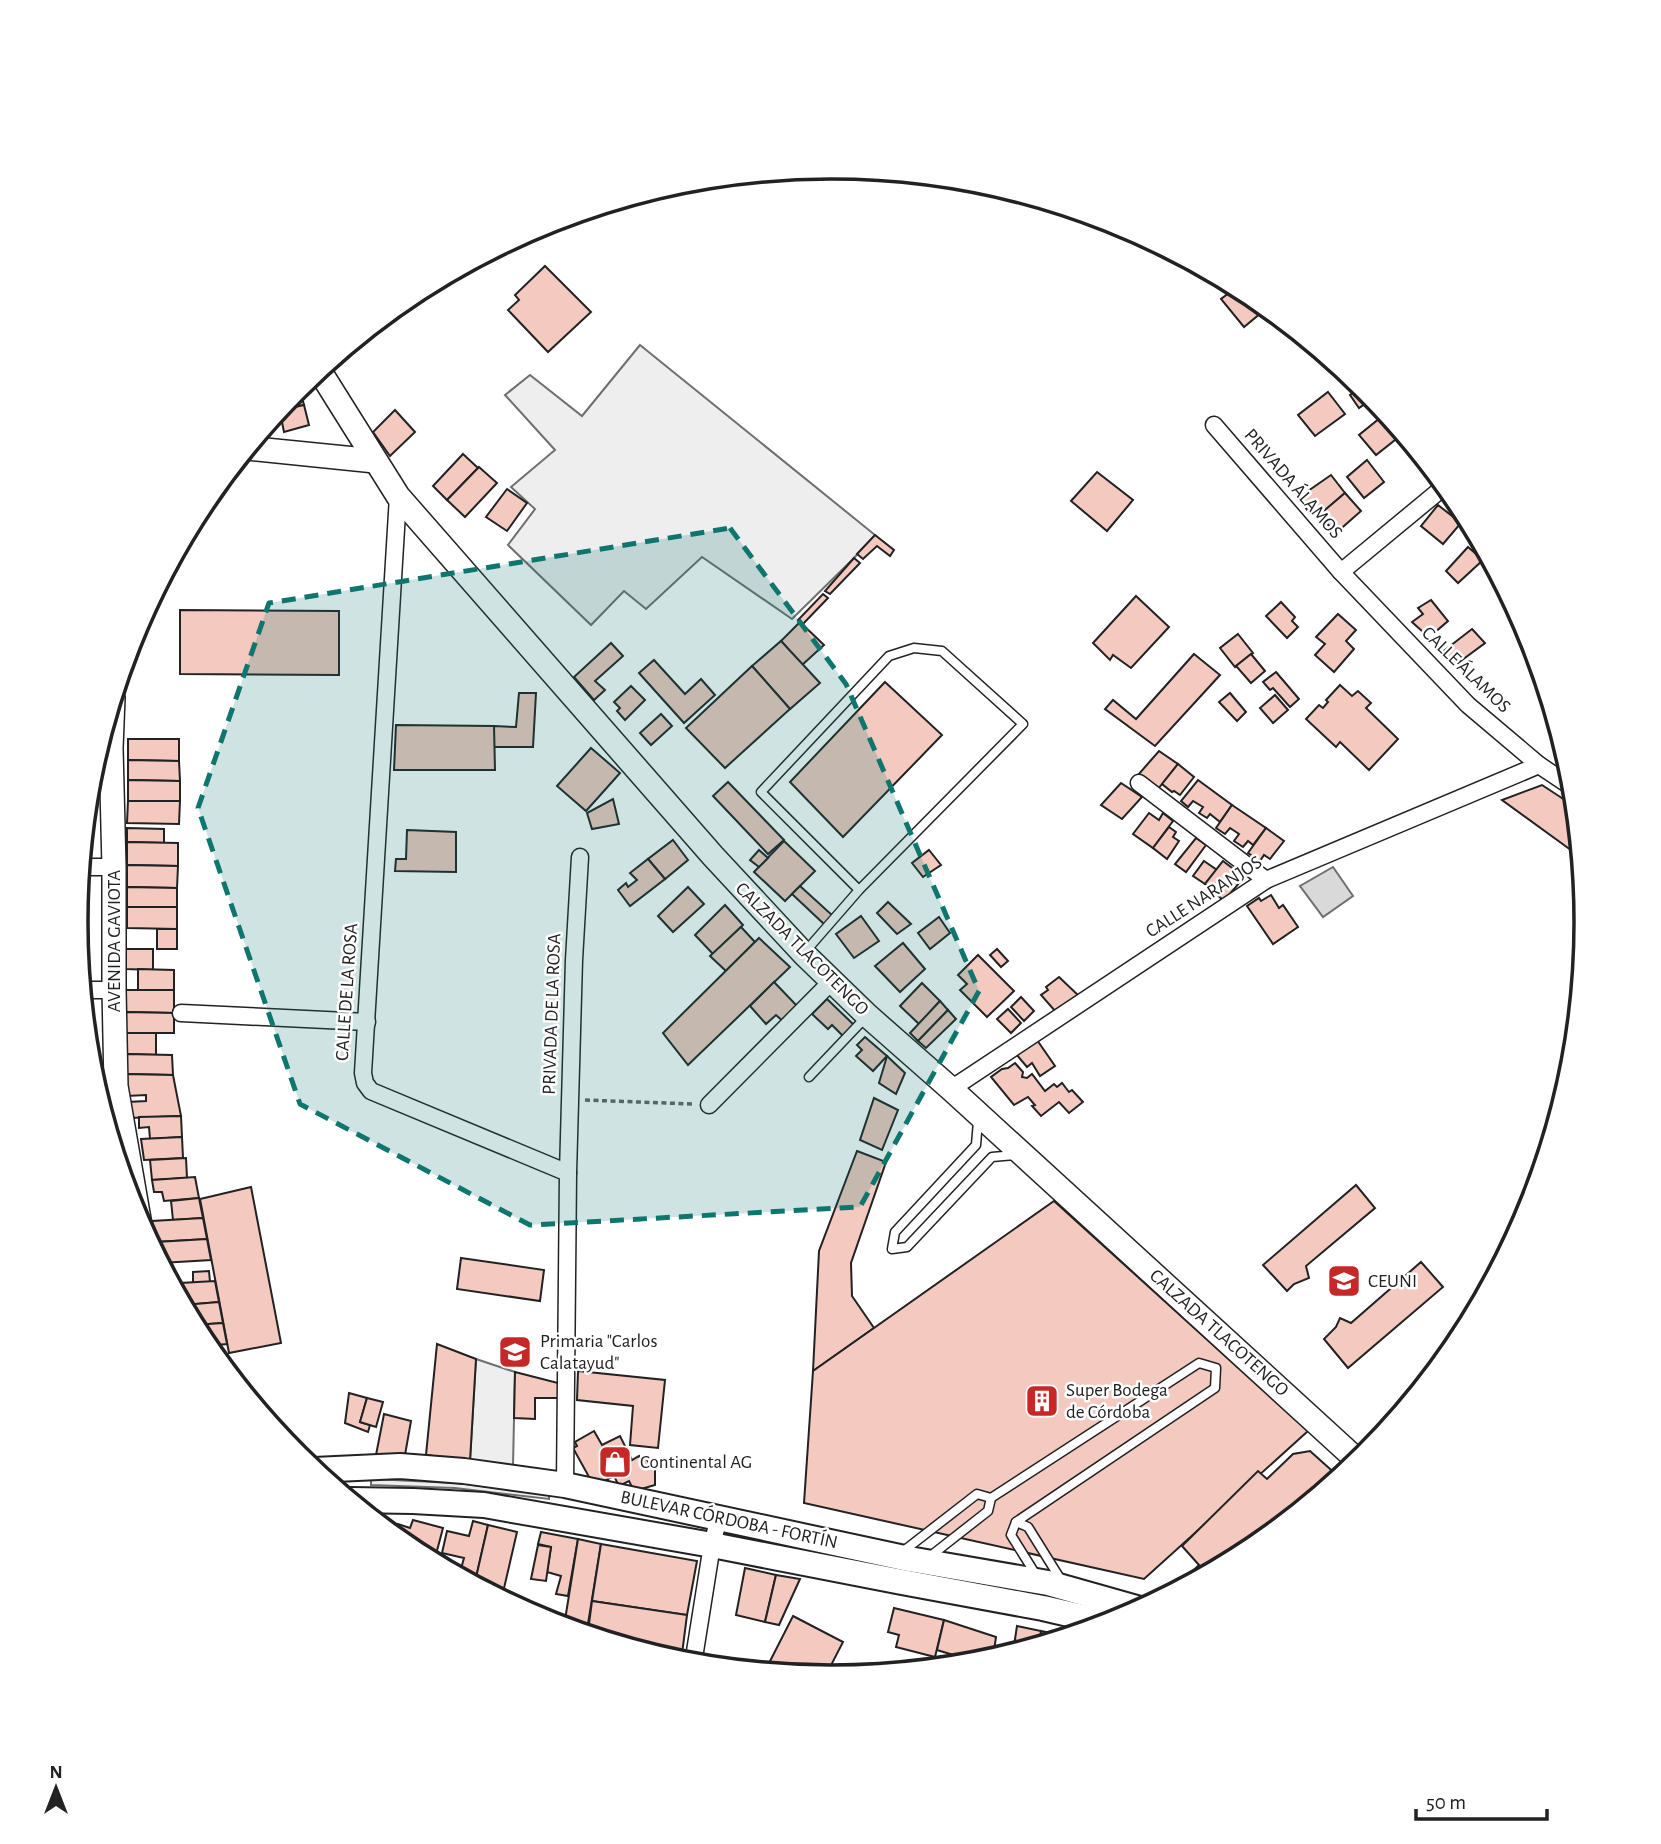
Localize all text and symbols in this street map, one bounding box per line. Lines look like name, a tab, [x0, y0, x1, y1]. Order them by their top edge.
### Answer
street label: PRIVADA ÁLAMOS	[1240, 424, 1347, 543]
street label: CALLE ÁLAMOS	[1418, 622, 1515, 717]
street label: CALLE NARANJOS	[1143, 853, 1265, 941]
street label: AVENIDA GAVIOTA	[105, 870, 124, 1012]
street label: CALZADA TLACOTENGO	[732, 879, 872, 1019]
street label: CALLE DE LA ROSA	[333, 923, 361, 1061]
street label: PRIVADA DE LA ROSA	[540, 933, 564, 1095]
school or university icon: CEUNI	[1325, 1262, 1363, 1300]
street label: CALZADA TLACOTENGO	[1146, 1266, 1292, 1400]
place label: CEUNI	[1368, 1272, 1417, 1291]
place label: Primaria "Carlos Calatayud"	[540, 1332, 657, 1373]
school or university icon: Primaria "Carlos Calatayud"	[496, 1333, 534, 1371]
place label: Super Bodega de Córdoba	[1066, 1381, 1168, 1422]
building icon: Super Bodega de Córdoba	[1023, 1382, 1061, 1420]
shop icon: Continental AG	[596, 1443, 634, 1481]
place label: Continental AG	[640, 1453, 752, 1472]
street label: BULEVAR CÓRDOBA - FORTÍN	[619, 1486, 840, 1552]
north arrow	[21, 1753, 91, 1823]
text: N	[49, 1763, 63, 1782]
scale bar	[1416, 1778, 1547, 1822]
text: 50 m	[1426, 1792, 1466, 1813]

